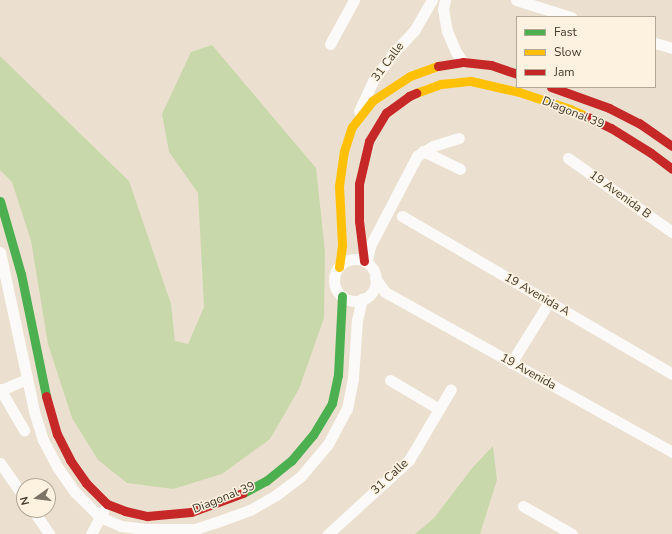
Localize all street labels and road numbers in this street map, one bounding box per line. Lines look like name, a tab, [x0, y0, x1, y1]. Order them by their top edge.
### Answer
street label: 31 Calle	[369, 40, 407, 84]
street label: Diagonal 39	[540, 94, 606, 132]
street label: 19 Avenida B	[586, 168, 654, 222]
street label: 19 Avenida A	[502, 270, 572, 320]
street label: 19 Avenida	[498, 351, 558, 393]
street label: 31 Calle	[369, 456, 411, 498]
street label: Diagonal 39	[191, 479, 257, 517]

